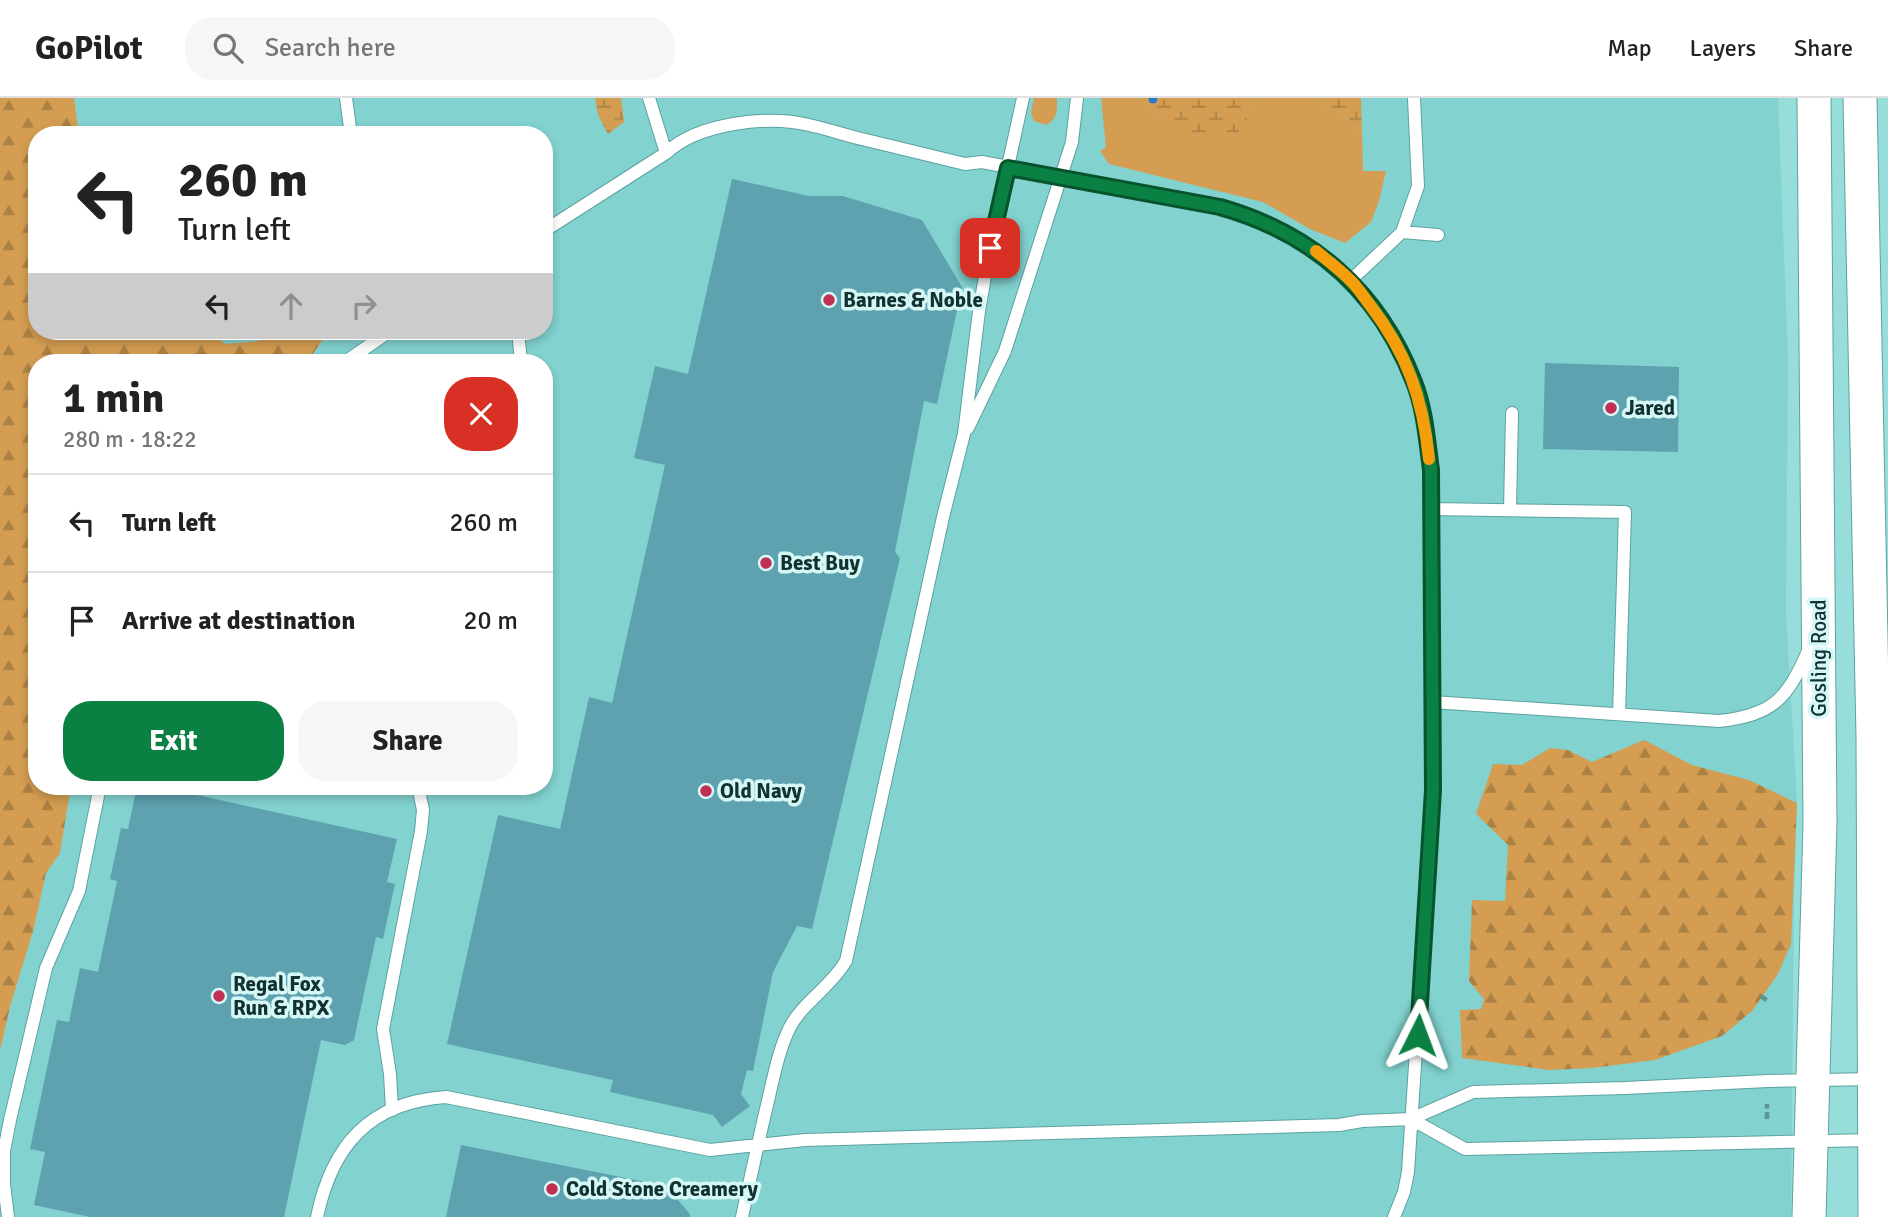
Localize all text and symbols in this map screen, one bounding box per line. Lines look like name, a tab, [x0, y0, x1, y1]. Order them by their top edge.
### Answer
search box	[185, 17, 675, 80]
text: GoPilot	[35, 28, 143, 69]
icon: search	[209, 29, 247, 67]
text: Search here	[265, 32, 396, 64]
text: Map	[1607, 33, 1652, 63]
text: Layers	[1690, 33, 1756, 63]
text: Share	[1794, 33, 1853, 63]
text: 260 m	[178, 150, 308, 210]
icon: left	[63, 154, 154, 245]
text: Turn left	[178, 210, 291, 249]
pin	[960, 218, 1020, 278]
icon: arrive	[971, 229, 1009, 267]
icon: left	[199, 287, 237, 325]
icon: ahead	[272, 287, 310, 325]
icon: right	[345, 287, 383, 325]
place label: Barnes & Noble	[843, 287, 983, 313]
marker: Barnes & Noble	[821, 292, 837, 308]
text: 1 min	[63, 373, 164, 424]
button: close	[444, 377, 518, 451]
place label: Jared	[1625, 395, 1675, 421]
marker: Jared	[1603, 400, 1619, 416]
text: 280 m · 18:22	[63, 425, 197, 454]
icon: left	[63, 504, 101, 542]
text: Turn left	[122, 507, 216, 539]
text: 260 m	[449, 507, 518, 539]
place label: Best Buy	[780, 550, 861, 576]
marker: Best Buy	[758, 555, 774, 571]
street label: Gosling Road	[1806, 599, 1832, 717]
icon: arrive	[63, 602, 101, 640]
text: Arrive at destination	[122, 605, 355, 637]
text: 20 m	[463, 605, 518, 637]
button: Exit	[63, 701, 284, 781]
button: Share	[298, 701, 518, 781]
place label: Old Navy	[720, 778, 803, 804]
marker: Old Navy	[698, 783, 714, 799]
place label: Regal Fox Run & RPX	[233, 971, 329, 1021]
marker: Regal Fox Run & RPX	[211, 988, 227, 1004]
position arrow	[1381, 998, 1455, 1072]
place label: Cold Stone Creamery	[566, 1176, 758, 1202]
marker: Cold Stone Creamery	[544, 1181, 560, 1197]

